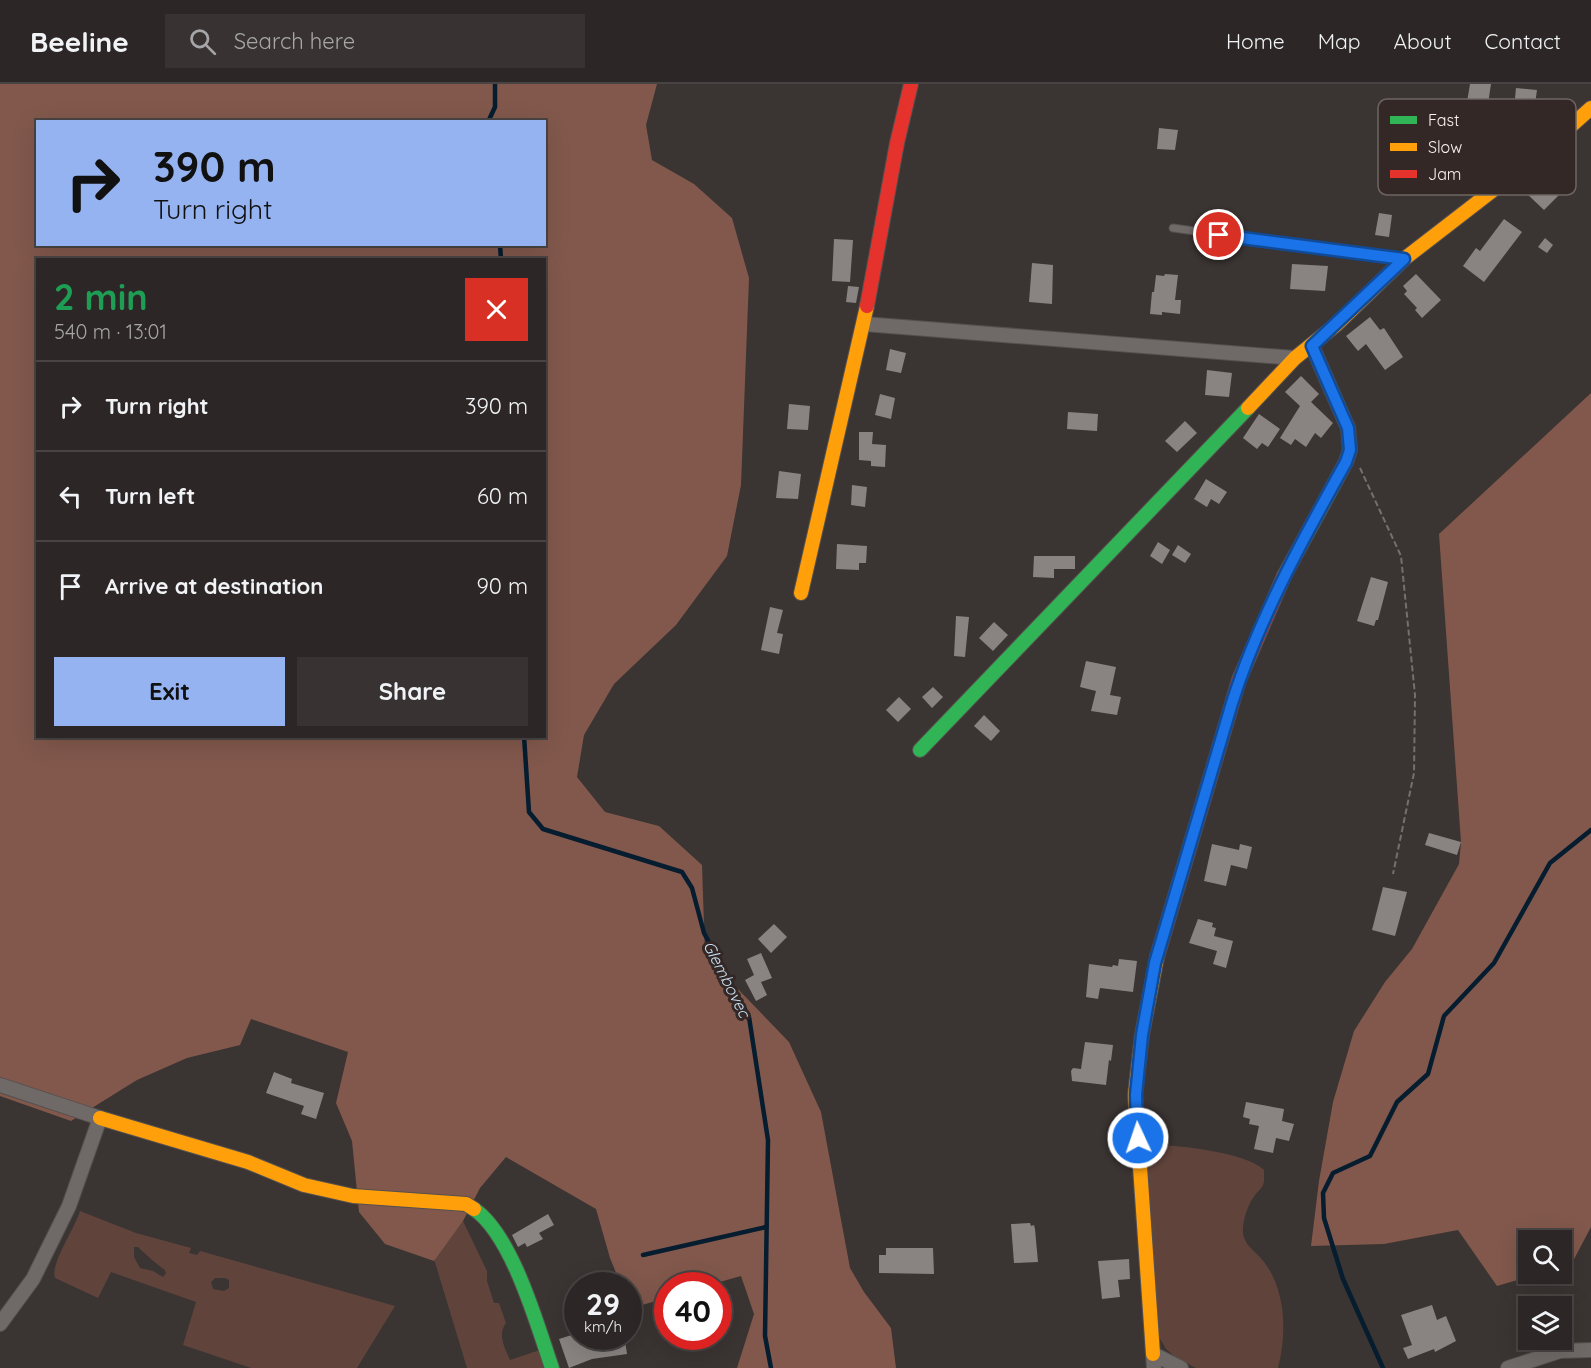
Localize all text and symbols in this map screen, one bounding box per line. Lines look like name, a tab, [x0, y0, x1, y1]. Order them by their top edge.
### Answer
search box	[165, 14, 585, 68]
text: Beeline	[30, 24, 129, 59]
icon: search	[186, 25, 219, 58]
text: Search here	[234, 27, 355, 55]
text: Home	[1226, 28, 1285, 54]
text: Map	[1318, 28, 1361, 54]
text: About	[1394, 28, 1452, 54]
text: Contact	[1485, 28, 1561, 54]
legend	[1378, 99, 1576, 195]
text: Fast	[1428, 110, 1459, 130]
text: Slow	[1428, 137, 1462, 157]
text: 390 m	[153, 140, 276, 193]
icon: right	[54, 144, 132, 222]
text: Jam	[1428, 164, 1461, 184]
text: Turn right	[153, 192, 272, 226]
pin	[1193, 209, 1244, 260]
icon: arrive	[1202, 218, 1235, 251]
text: 2 min	[54, 274, 148, 319]
button: close	[465, 278, 528, 341]
text: 540 m · 13:01	[54, 319, 167, 344]
icon: right	[54, 390, 87, 423]
text: Turn right	[105, 392, 209, 420]
text: 390 m	[465, 392, 528, 420]
icon: left	[54, 480, 87, 513]
text: Turn left	[105, 482, 195, 510]
text: 60 m	[477, 482, 528, 510]
icon: arrive	[54, 570, 87, 603]
text: Arrive at destination	[105, 572, 323, 600]
text: 90 m	[477, 572, 528, 600]
button: Exit	[54, 657, 285, 726]
button: Share	[297, 657, 528, 726]
water label: Glembovec	[699, 937, 756, 1022]
position arrow	[1106, 1106, 1170, 1170]
map controls	[1518, 1230, 1572, 1350]
button: search	[1518, 1230, 1572, 1284]
speed limit sign: 40	[654, 1272, 732, 1350]
text: 29	[586, 1285, 620, 1323]
button: layers	[1518, 1296, 1572, 1350]
text: km/h	[584, 1317, 622, 1336]

